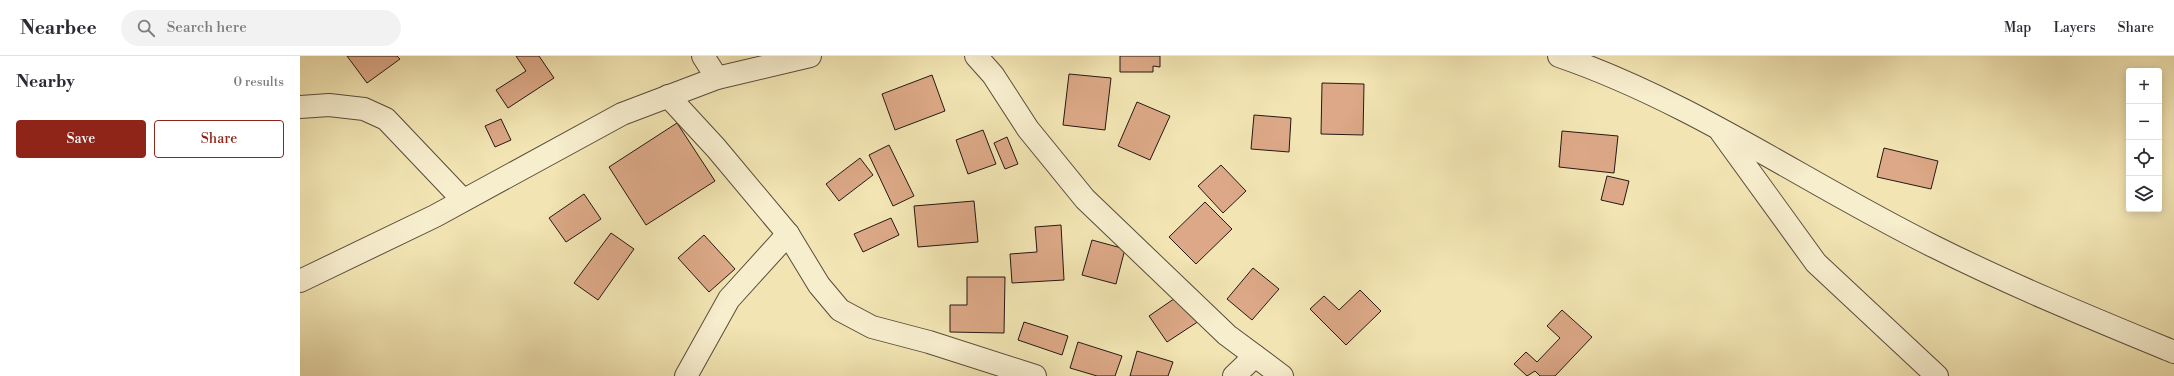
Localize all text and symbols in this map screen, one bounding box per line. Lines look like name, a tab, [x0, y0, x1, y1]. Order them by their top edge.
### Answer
search box	[121, 10, 401, 46]
text: Nearbee	[20, 16, 97, 40]
icon: search	[135, 17, 157, 39]
text: Search here	[167, 18, 247, 37]
text: Map	[2004, 19, 2031, 37]
text: Layers	[2053, 19, 2096, 37]
text: Share	[2118, 19, 2154, 37]
map controls	[2126, 68, 2162, 212]
button: +	[2126, 68, 2162, 104]
text: Nearby	[16, 71, 75, 93]
text: 0 results	[233, 74, 284, 90]
button: −	[2126, 104, 2162, 140]
button: Save	[16, 120, 146, 158]
button: Share	[154, 120, 284, 158]
button: locate	[2126, 140, 2162, 176]
button: layers	[2126, 176, 2162, 212]

